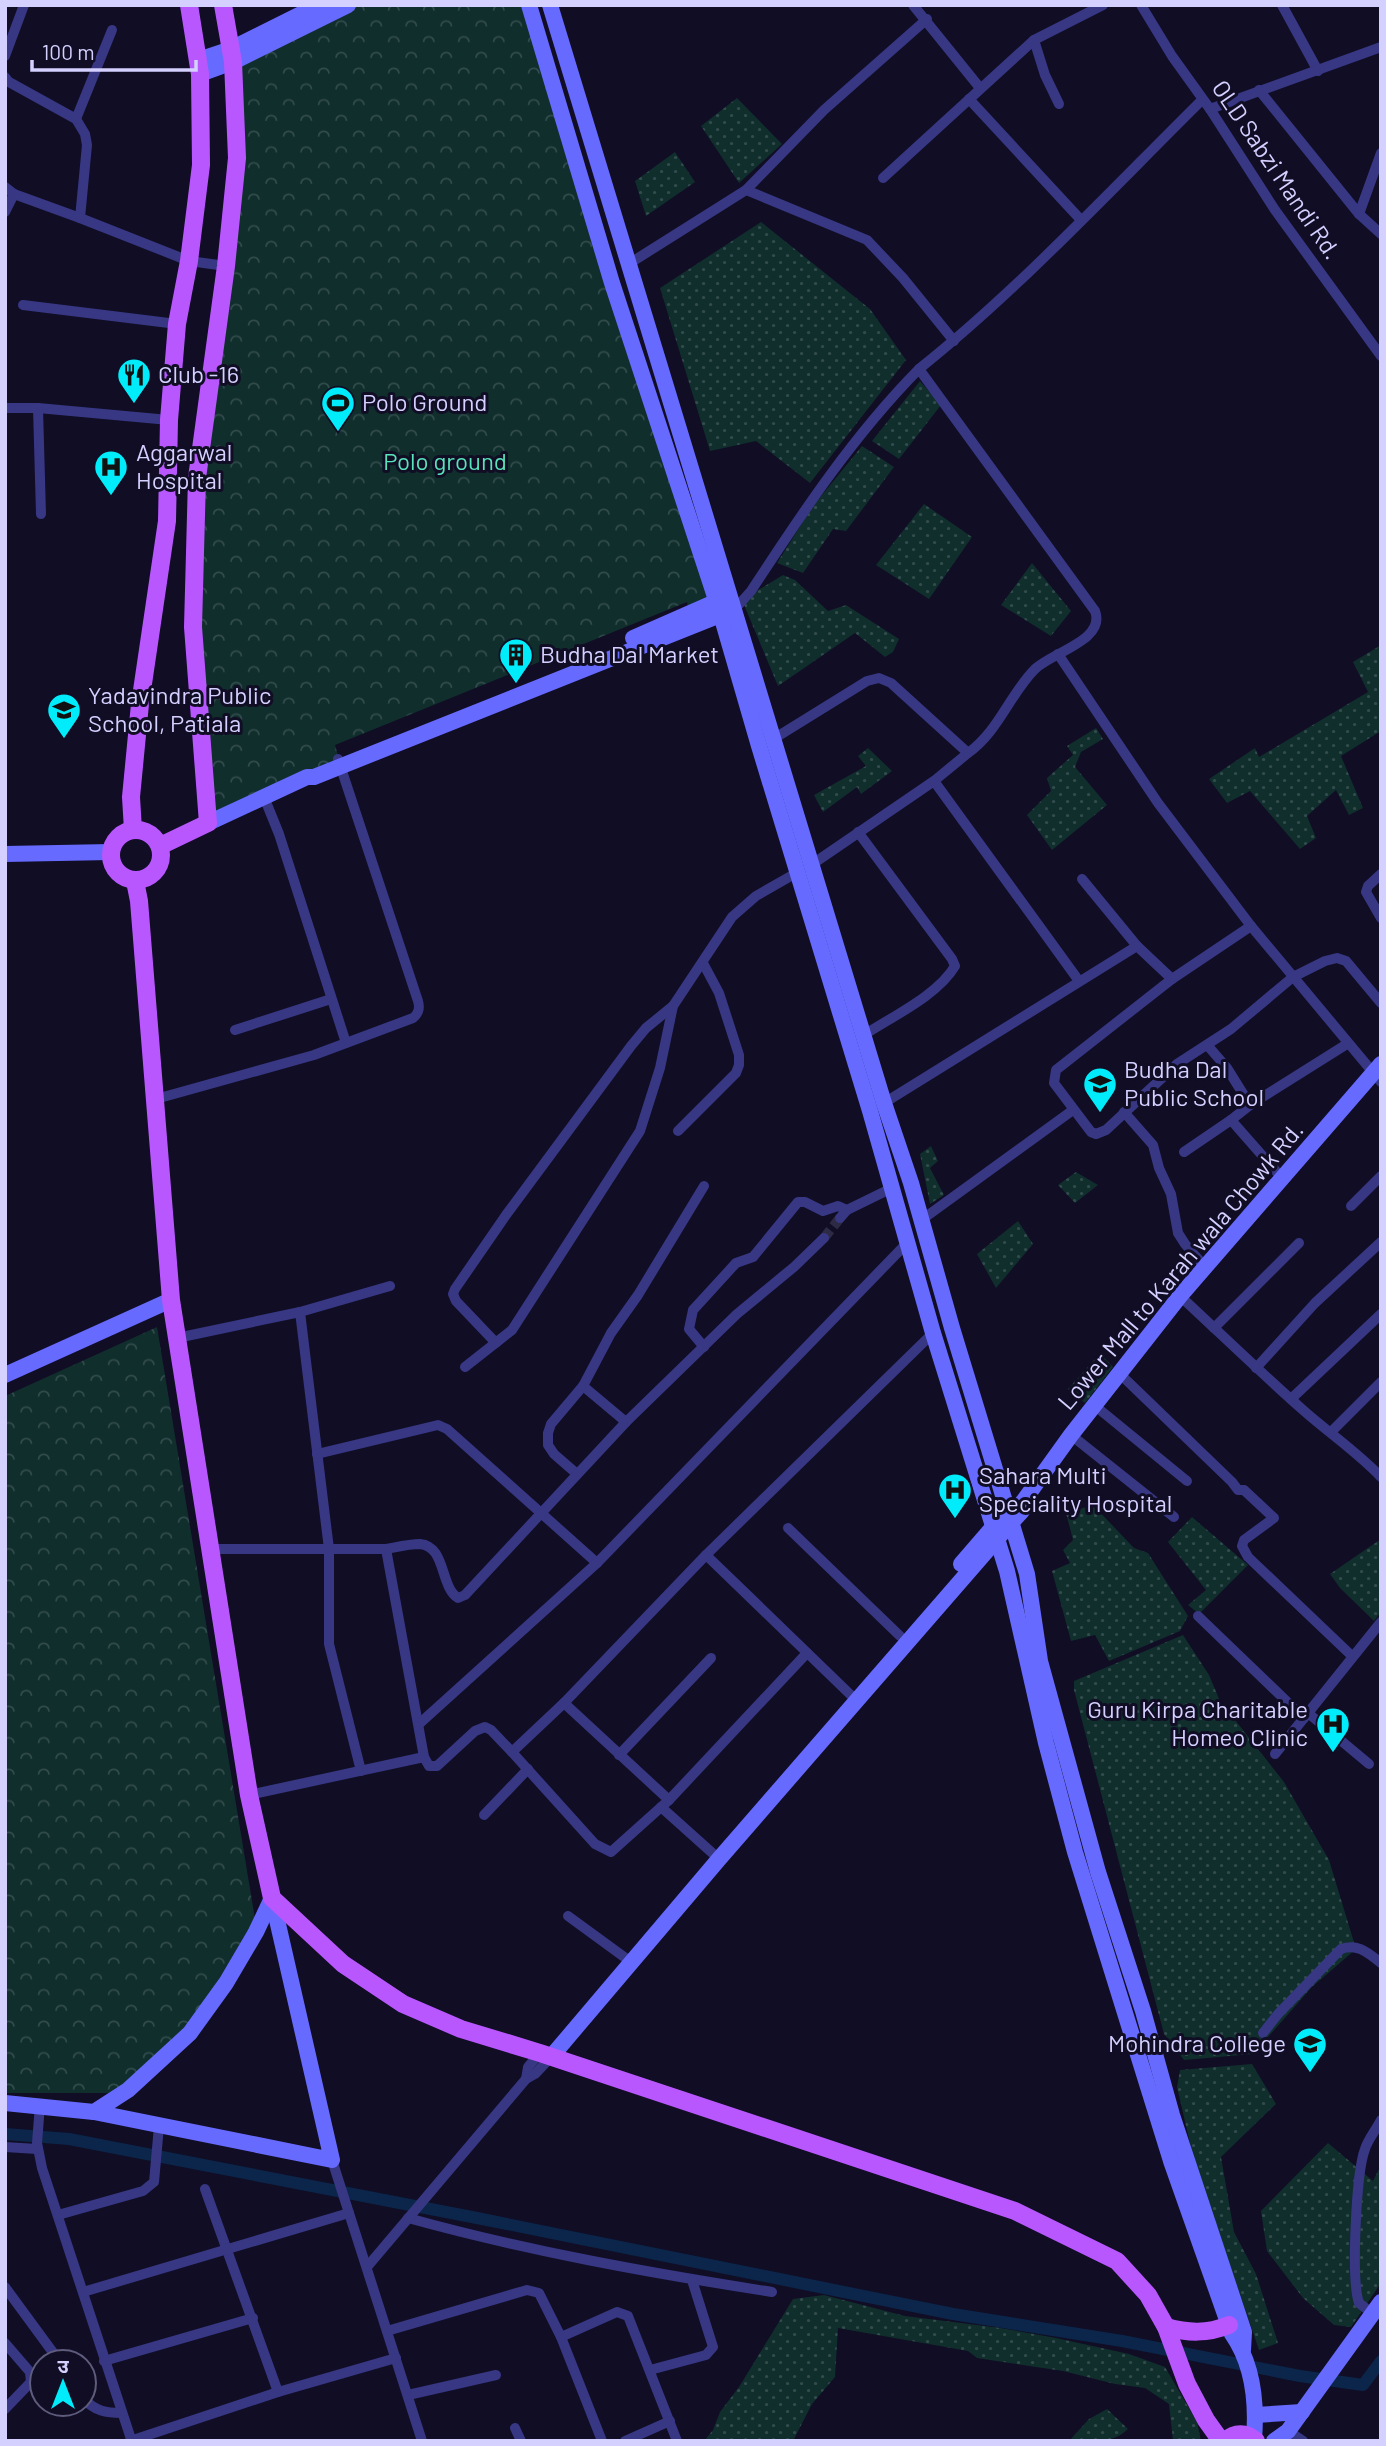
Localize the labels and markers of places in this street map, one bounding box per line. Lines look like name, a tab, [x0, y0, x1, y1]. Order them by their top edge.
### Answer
restaurant icon: Club -16	[115, 356, 153, 405]
place label: Club -16	[158, 359, 239, 388]
sports icon: Polo Ground	[319, 384, 357, 433]
place label: Polo Ground	[362, 387, 487, 416]
place label: Aggarwal Hospital	[136, 437, 232, 494]
hospital icon: Aggarwal Hospital	[92, 448, 130, 497]
building icon: Budha Dal Market	[497, 636, 535, 685]
place label: Budha Dal Market	[540, 639, 719, 668]
place label: Yadavindra Public School, Patiala	[88, 680, 271, 737]
school or university icon: Yadavindra Public School, Patiala	[45, 691, 83, 740]
place label: Budha Dal Public School	[1124, 1054, 1264, 1111]
school or university icon: Budha Dal Public School	[1081, 1065, 1119, 1114]
place label: Sahara Multi Speciality Hospital	[979, 1460, 1172, 1517]
hospital icon: Sahara Multi Speciality Hospital	[936, 1471, 974, 1520]
place label: Guru Kirpa Charitable Homeo Clinic	[1087, 1694, 1308, 1751]
hospital icon: Guru Kirpa Charitable Homeo Clinic	[1314, 1705, 1352, 1754]
school or university icon: Mohindra College	[1291, 2025, 1329, 2074]
place label: Mohindra College	[1108, 2028, 1286, 2057]

